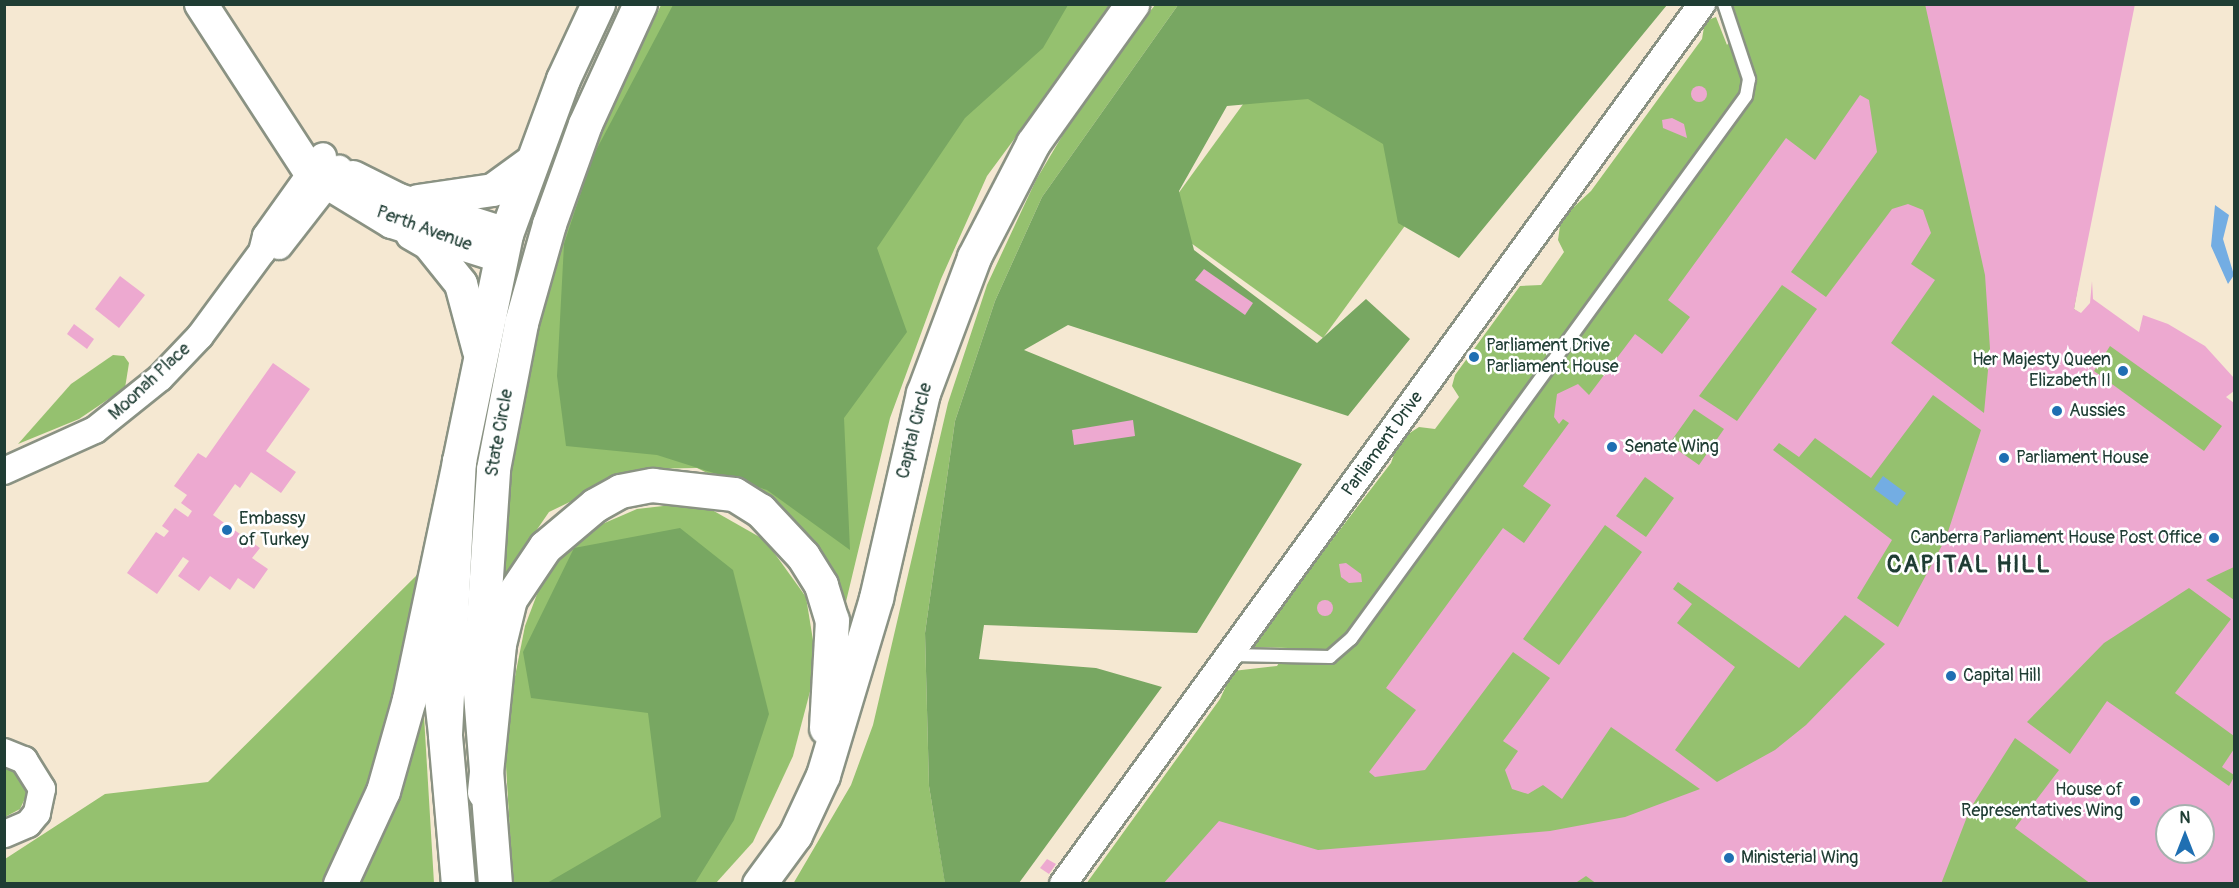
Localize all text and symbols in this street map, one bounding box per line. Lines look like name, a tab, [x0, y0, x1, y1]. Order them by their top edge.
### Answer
street label: Perth Avenue	[373, 202, 475, 256]
place label: Parliament Drive Parliament House	[1486, 336, 1619, 378]
street label: Moonah Place	[105, 339, 195, 425]
marker: Parliament Drive Parliament House	[1467, 350, 1481, 364]
place label: Her Majesty Queen Elizabeth II	[1972, 350, 2111, 392]
marker: Her Majesty Queen Elizabeth II	[2116, 364, 2130, 378]
street label: Capital Circle	[893, 381, 937, 481]
street label: State Circle	[482, 387, 518, 479]
street label: Parliament Drive	[1338, 388, 1428, 500]
place label: Aussies	[2069, 400, 2125, 422]
marker: Aussies	[2050, 404, 2064, 418]
place label: Senate Wing	[1624, 436, 1719, 458]
marker: Senate Wing	[1605, 440, 1619, 454]
place label: Parliament House	[2016, 447, 2149, 469]
marker: Parliament House	[1997, 451, 2011, 465]
place label: Embassy of Turkey	[239, 509, 309, 552]
marker: Embassy of Turkey	[220, 523, 234, 537]
place label: Canberra Parliament House Post Office	[1910, 527, 2202, 549]
marker: Canberra Parliament House Post Office	[2207, 531, 2221, 545]
district label: CAPITAL HILL	[1887, 551, 2051, 579]
place label: Capital Hill	[1963, 665, 2041, 687]
marker: Capital Hill	[1944, 669, 1958, 683]
place label: House of Representatives Wing	[1961, 780, 2123, 822]
marker: House of Representatives Wing	[2128, 794, 2142, 808]
north arrow	[2155, 804, 2215, 864]
text: N	[2180, 808, 2190, 828]
place label: Ministerial Wing	[1741, 847, 1858, 869]
marker: Ministerial Wing	[1722, 851, 1736, 865]

